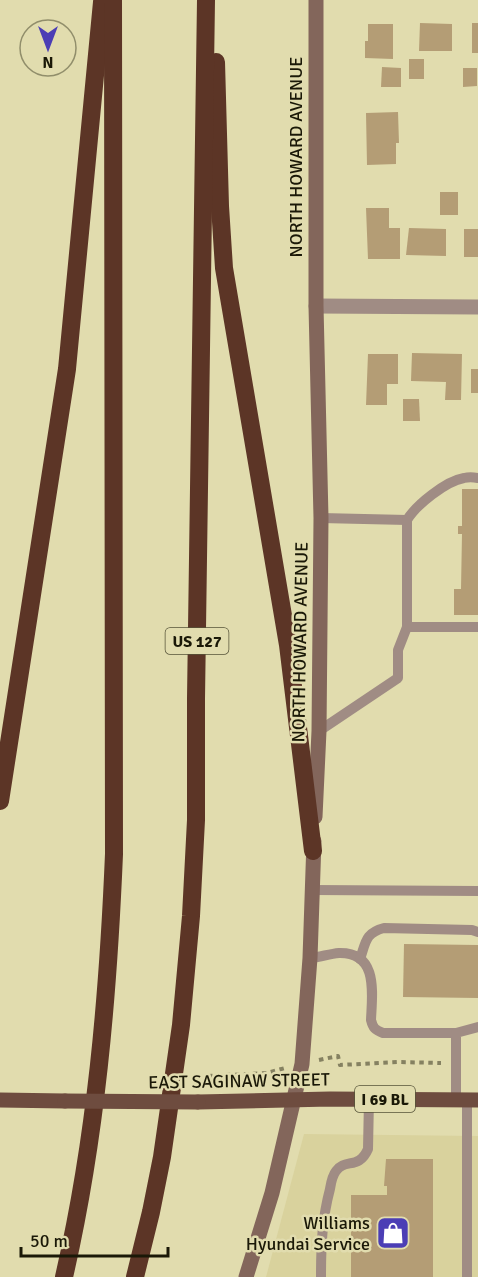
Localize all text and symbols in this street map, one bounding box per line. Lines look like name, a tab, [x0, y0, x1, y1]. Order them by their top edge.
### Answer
north arrow	[18, 18, 78, 78]
text: N	[42, 52, 54, 72]
street label: NORTH HOWARD AVENUE	[285, 57, 307, 257]
street label: NORTH HOWARD AVENUE	[287, 541, 313, 743]
road number: US 127	[166, 628, 228, 654]
street label: EAST SAGINAW STREET	[148, 1068, 330, 1094]
road number: I 69 BL	[355, 1086, 415, 1112]
place label: Williams Hyundai Service	[246, 1212, 370, 1255]
shop icon: Williams Hyundai Service	[375, 1215, 411, 1251]
scale bar	[21, 1220, 168, 1258]
text: 50 m	[30, 1230, 68, 1252]

